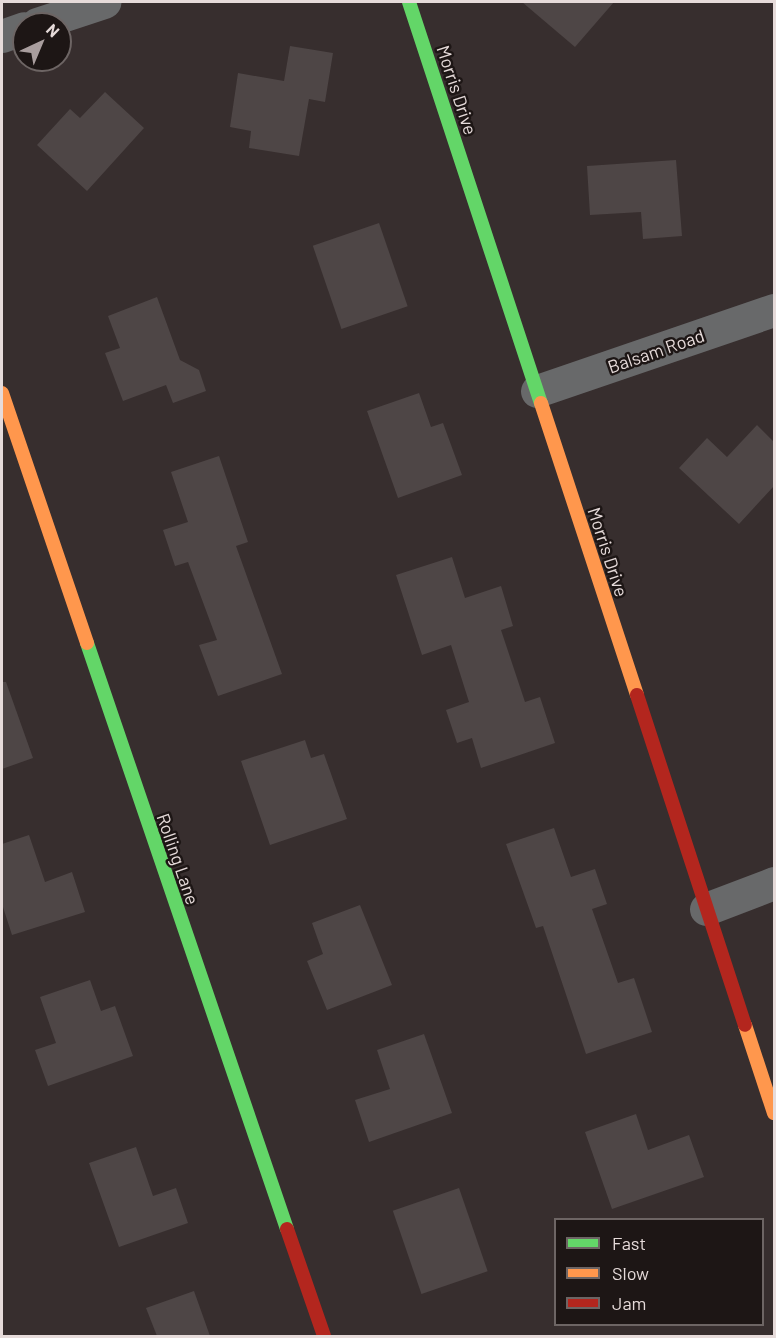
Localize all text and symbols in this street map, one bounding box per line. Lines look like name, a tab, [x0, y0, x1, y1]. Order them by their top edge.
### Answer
north arrow	[12, 12, 72, 72]
text: N	[43, 20, 64, 41]
street label: Morris Drive	[432, 43, 482, 137]
street label: Balsam Road	[605, 324, 707, 378]
street label: Morris Drive	[583, 505, 633, 599]
street label: Rolling Lane	[152, 810, 204, 908]
legend	[554, 1218, 764, 1326]
text: Fast	[612, 1232, 646, 1254]
text: Slow	[612, 1262, 649, 1284]
text: Jam	[612, 1292, 646, 1314]

